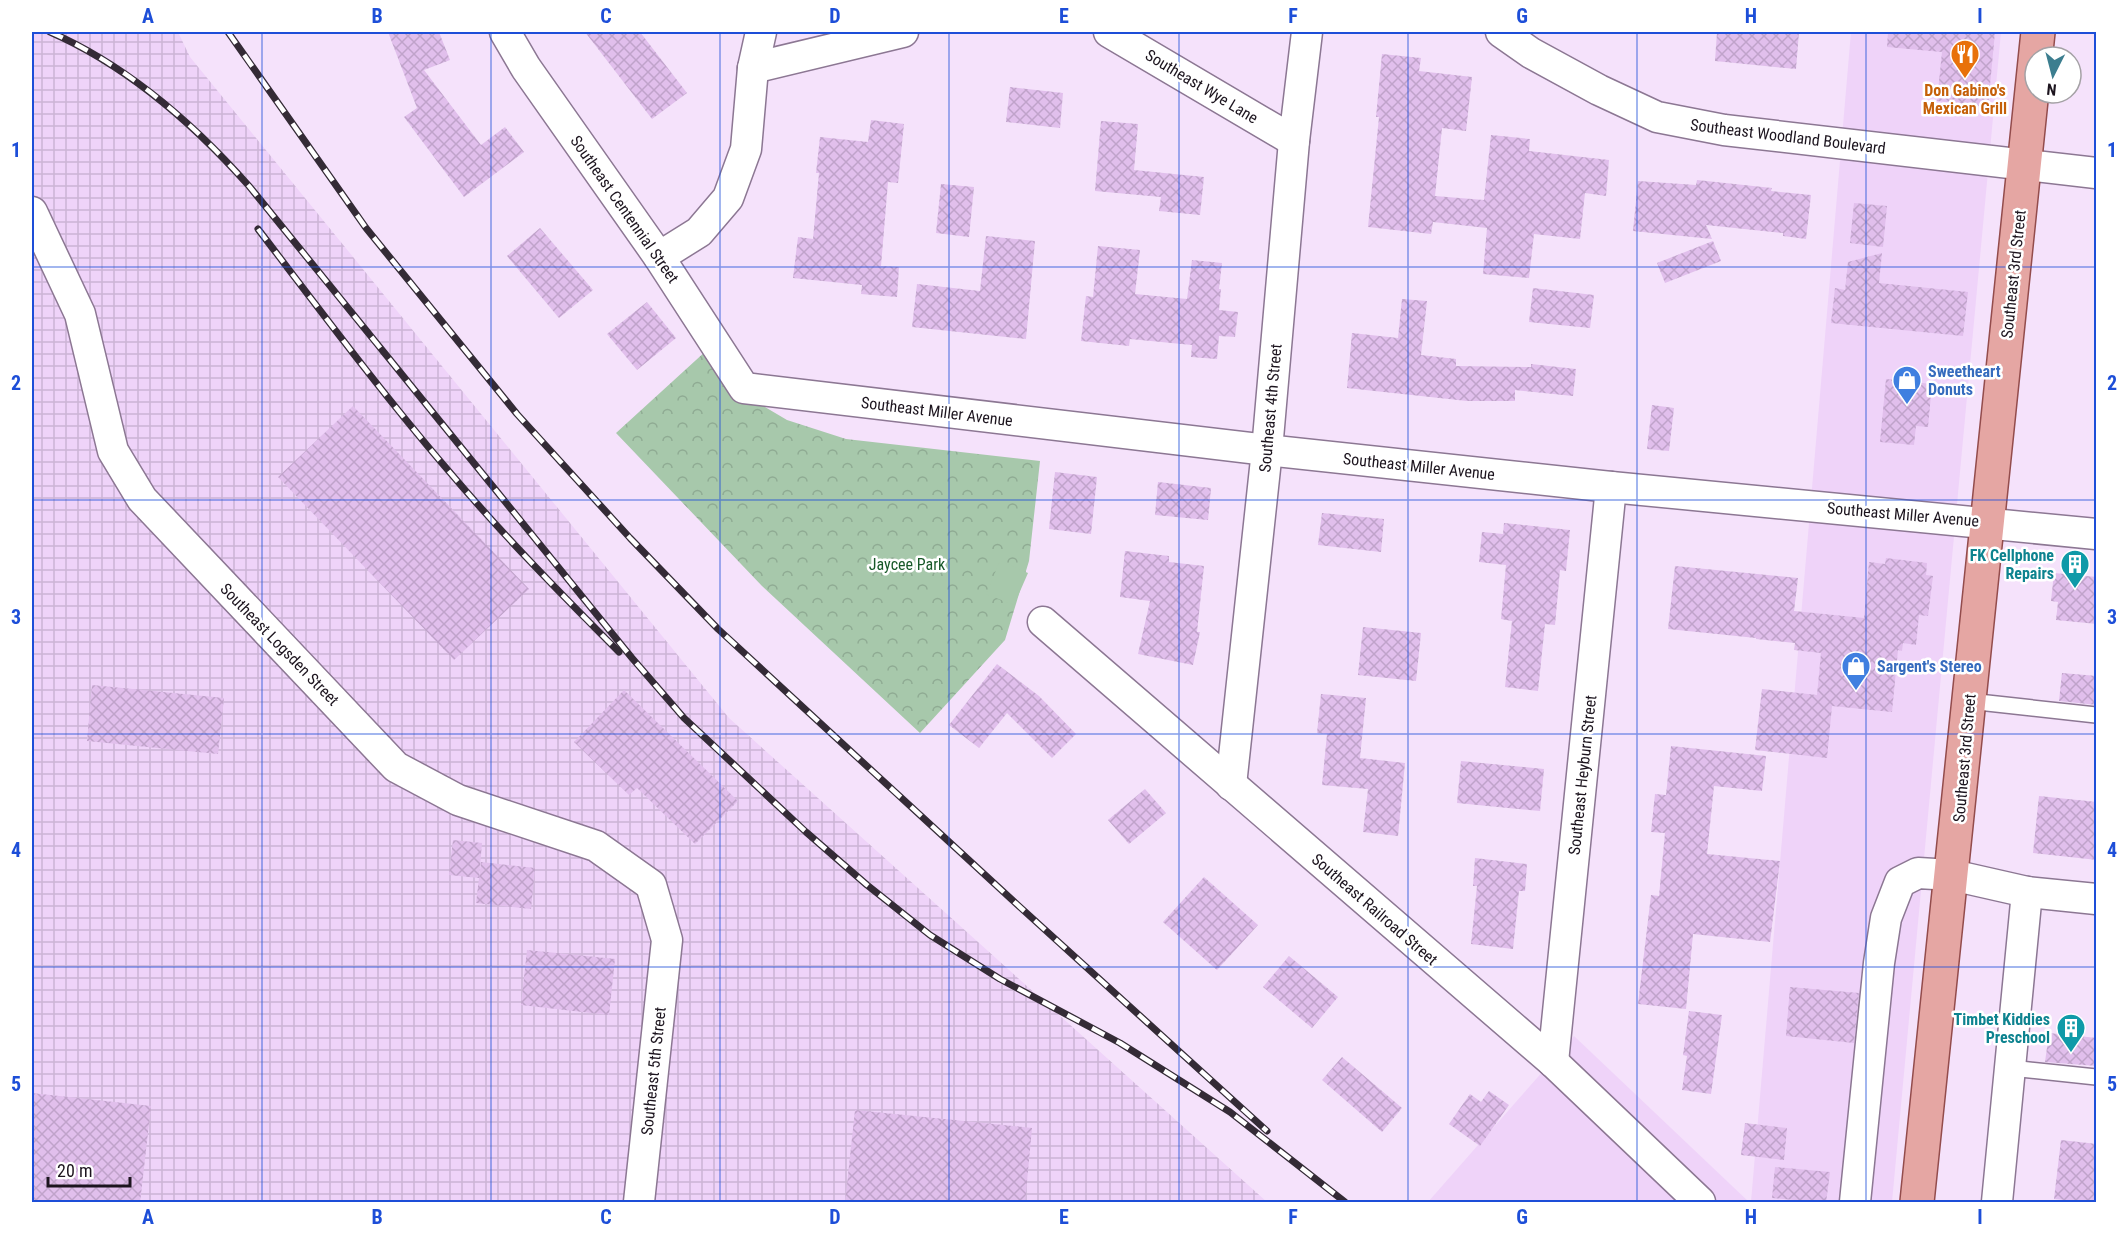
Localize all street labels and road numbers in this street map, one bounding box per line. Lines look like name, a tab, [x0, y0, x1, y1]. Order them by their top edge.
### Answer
street label: Southeast Wye Lane	[1142, 45, 1261, 127]
street label: Southeast Woodland Boulevard	[1689, 115, 1887, 158]
street label: Southeast Centennial Street	[566, 132, 683, 287]
street label: Southeast 3rd Street	[1997, 209, 2030, 339]
street label: Southeast 4th Street	[1255, 343, 1286, 473]
street label: Southeast Miller Avenue	[860, 393, 1014, 430]
street label: Southeast Miller Avenue	[1342, 449, 1496, 484]
street label: Southeast Miller Avenue	[1826, 498, 1980, 531]
street label: Southeast Logsden Street	[216, 579, 343, 710]
street label: Southeast 3rd Street	[1949, 693, 1980, 823]
street label: Southeast Heyburn Street	[1565, 694, 1600, 856]
street label: Southeast Railroad Street	[1308, 850, 1442, 969]
street label: Southeast 5th Street	[637, 1006, 670, 1136]

